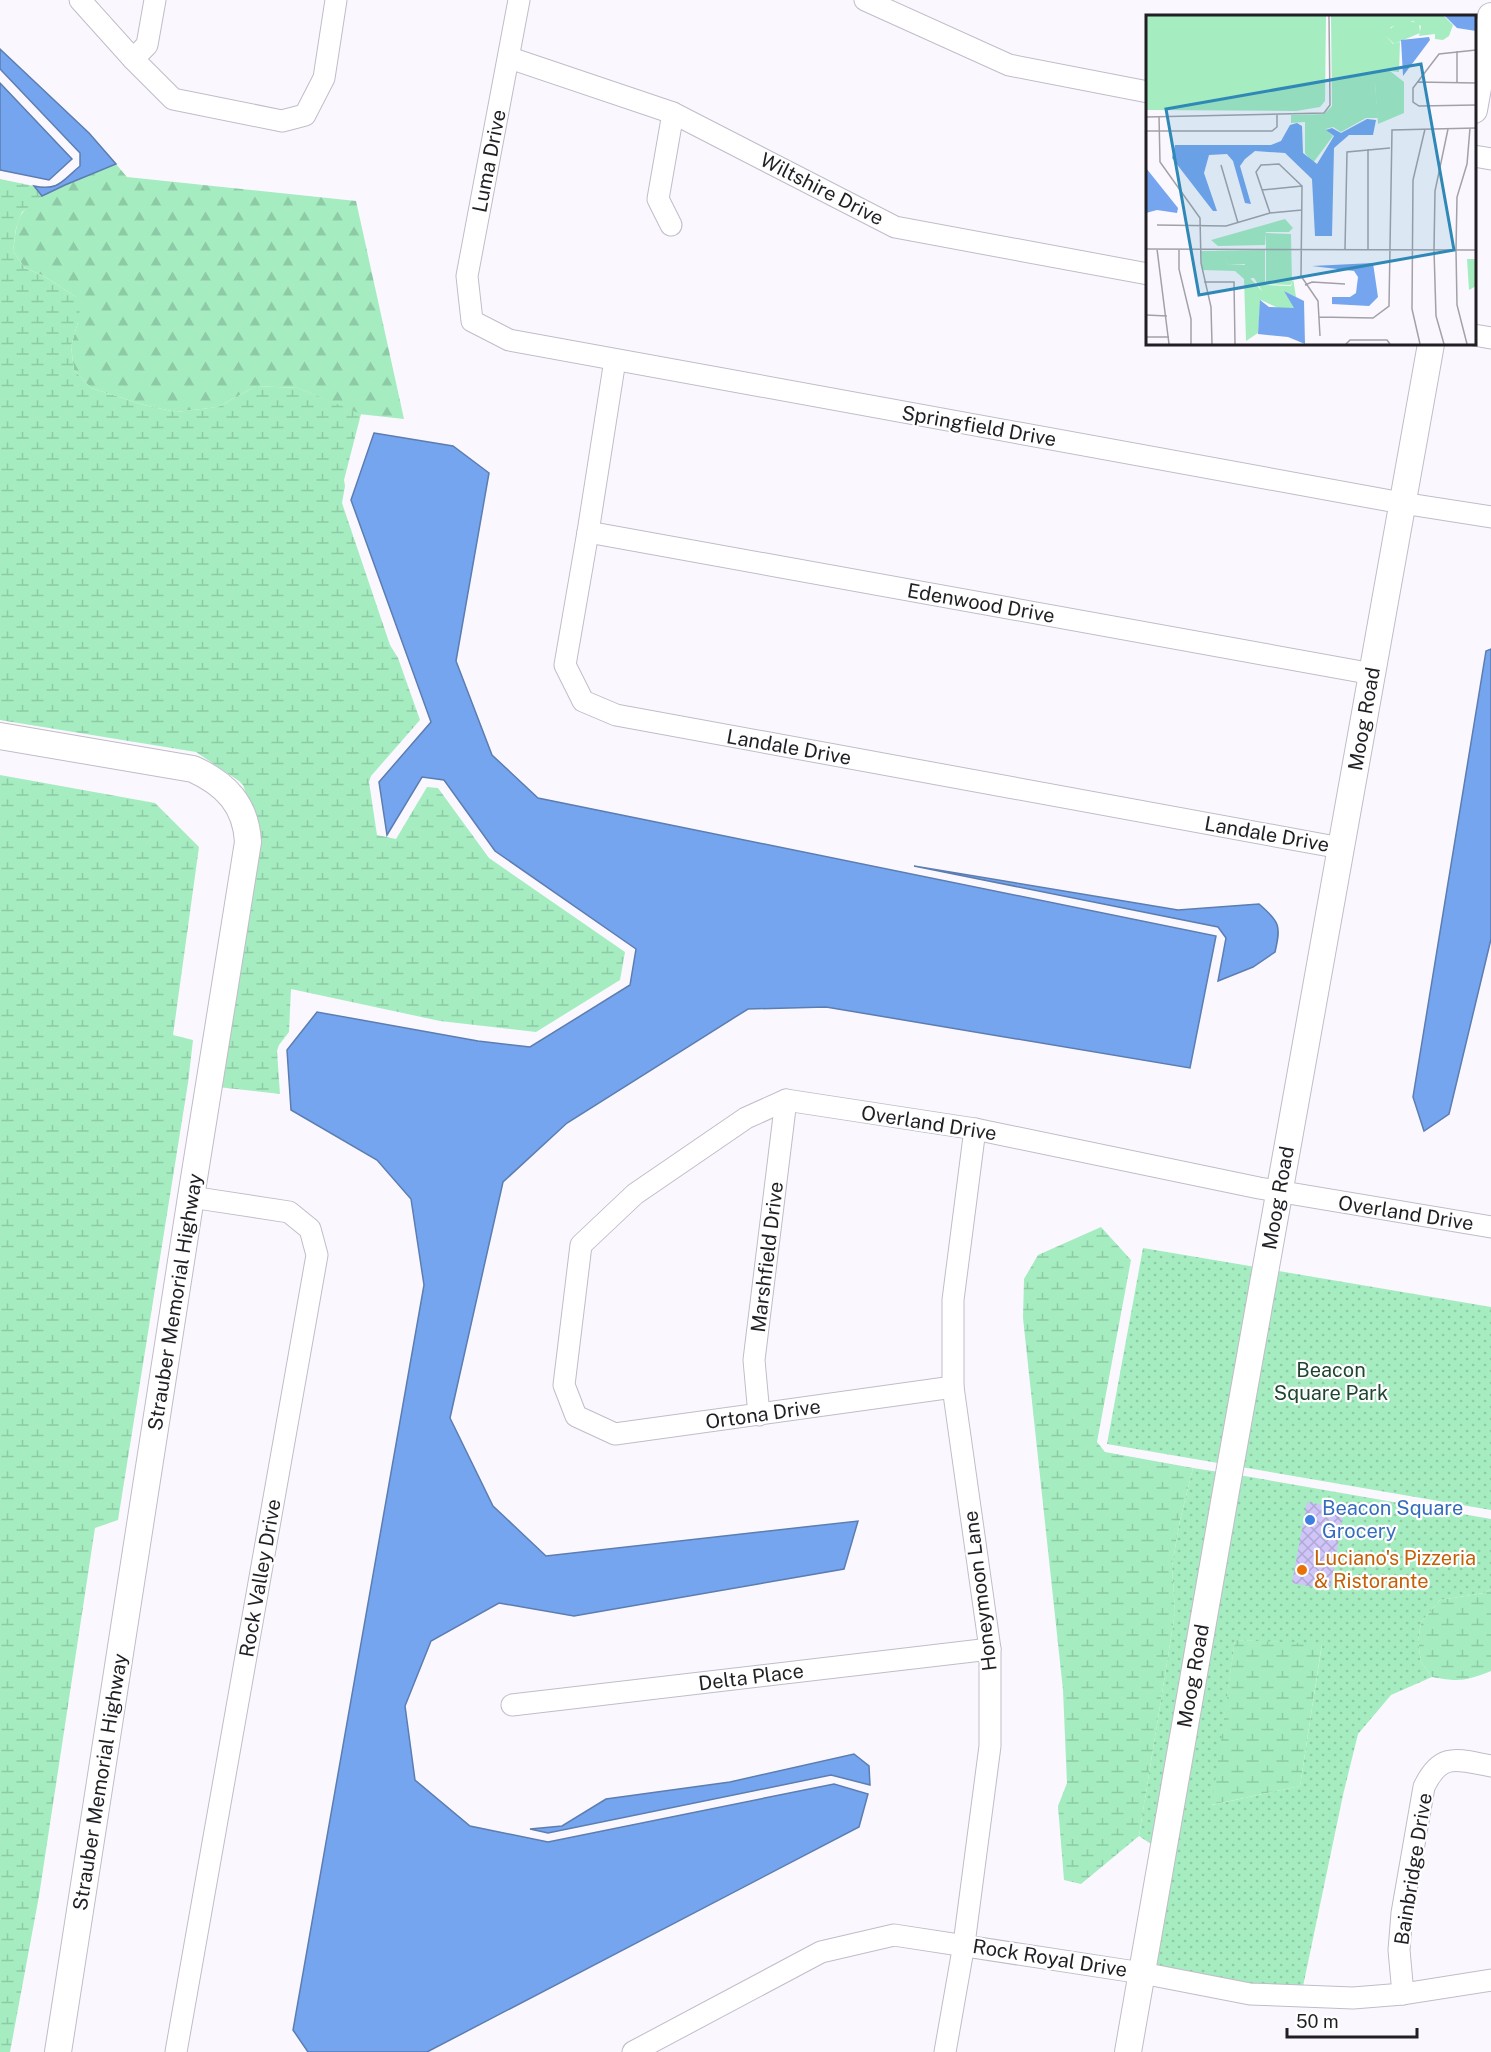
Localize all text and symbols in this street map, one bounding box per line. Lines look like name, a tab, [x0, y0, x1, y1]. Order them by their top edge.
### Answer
inset map	[1146, 15, 1476, 345]
street label: Luma Drive	[467, 107, 511, 215]
street label: Wiltshire Drive	[756, 148, 888, 230]
street label: Springfield Drive	[900, 401, 1058, 451]
street label: Edenwood Drive	[905, 578, 1057, 628]
street label: Moog Road	[1343, 665, 1385, 773]
street label: Landale Drive	[725, 724, 853, 770]
street label: Landale Drive	[1203, 811, 1331, 857]
street label: Overland Drive	[859, 1100, 999, 1146]
street label: Moog Road	[1257, 1144, 1299, 1252]
street label: Strauber Memorial Highway	[143, 1171, 207, 1432]
street label: Marshfield Drive	[746, 1180, 788, 1334]
street label: Overland Drive	[1336, 1190, 1476, 1236]
park label: Beacon Square Park	[1274, 1358, 1388, 1405]
street label: Ortona Drive	[704, 1394, 822, 1434]
place label: Beacon Square Grocery	[1322, 1496, 1463, 1543]
street label: Rock Valley Drive	[234, 1497, 286, 1659]
street label: Honeymoon Lane	[958, 1509, 1002, 1673]
marker: Beacon Square Grocery	[1303, 1513, 1317, 1527]
place label: Luciano's Pizzeria & Ristorante	[1314, 1546, 1476, 1593]
marker: Luciano's Pizzeria & Ristorante	[1295, 1563, 1309, 1577]
street label: Moog Road	[1172, 1622, 1214, 1730]
street label: Strauber Memorial Highway	[68, 1651, 132, 1912]
street label: Delta Place	[697, 1659, 805, 1695]
street label: Bainbridge Drive	[1389, 1791, 1437, 1947]
street label: Rock Royal Drive	[971, 1934, 1129, 1982]
scale bar	[1287, 2001, 1418, 2039]
text: 50 m	[1296, 2011, 1339, 2032]

